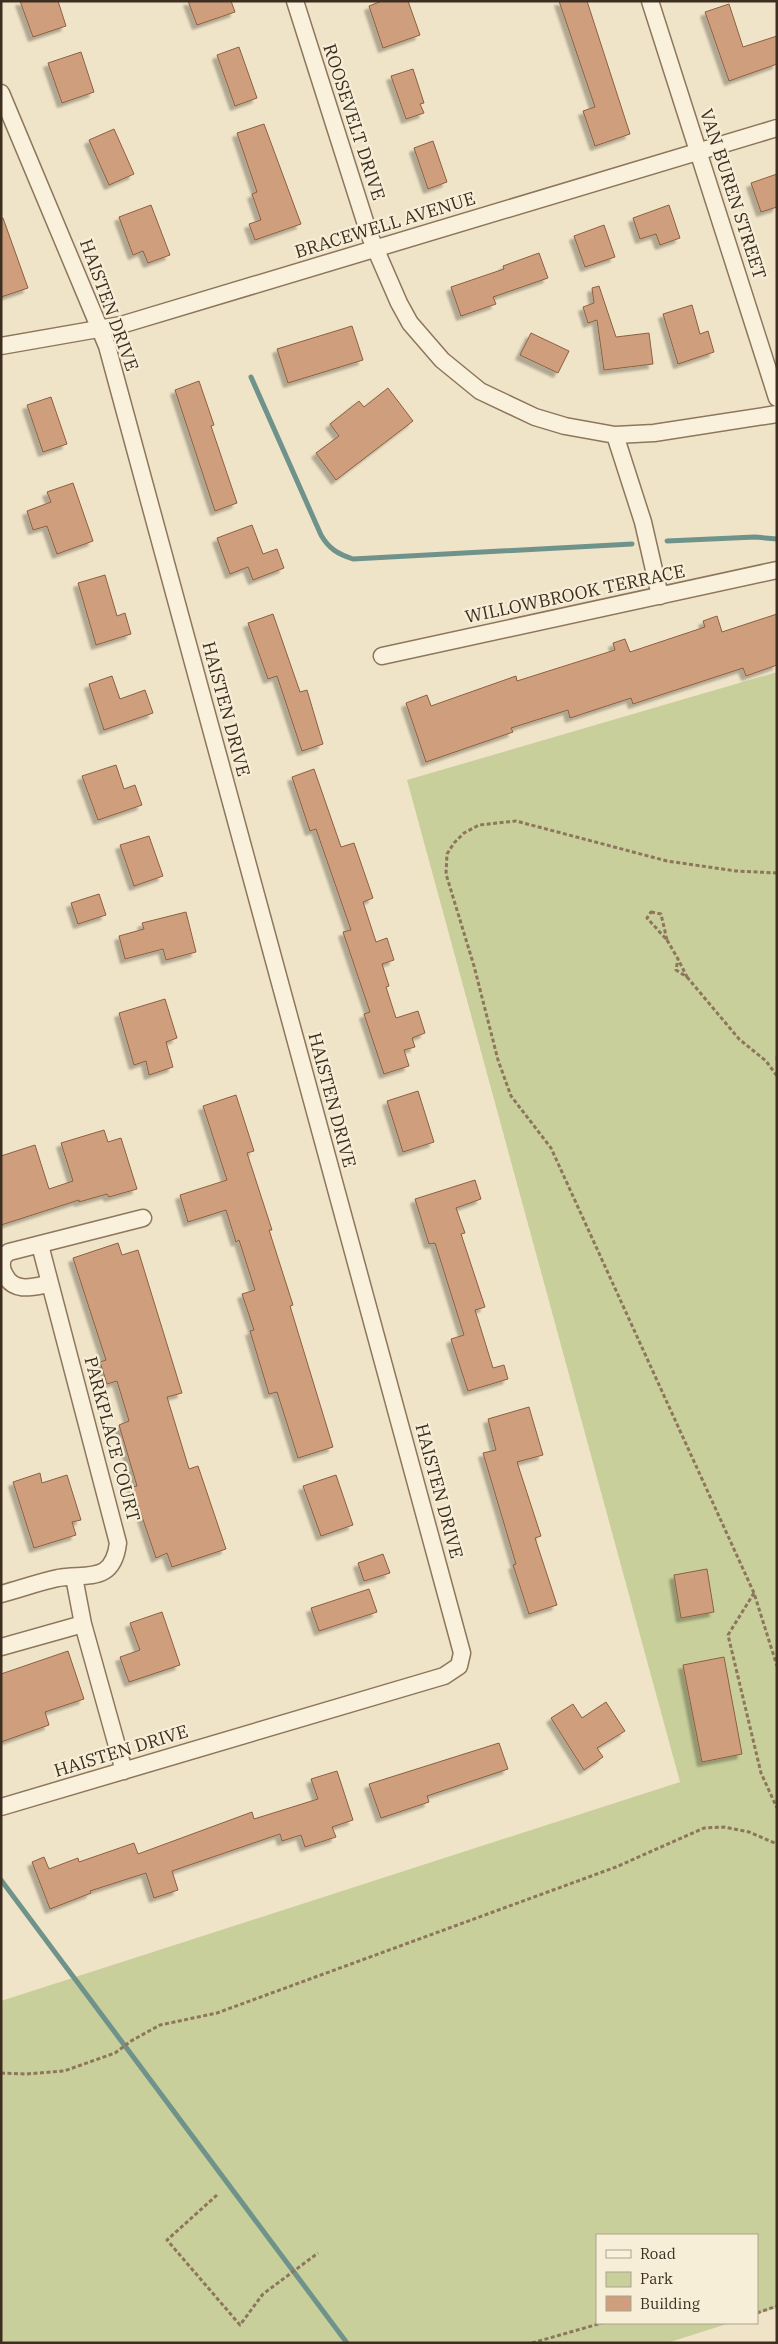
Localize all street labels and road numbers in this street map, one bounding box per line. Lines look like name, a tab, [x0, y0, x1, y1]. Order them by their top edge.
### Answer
street label: ROOSEVELT DRIVE	[318, 41, 391, 203]
street label: VAN BUREN STREET	[695, 106, 772, 282]
street label: BRACEWELL AVENUE	[292, 186, 478, 263]
street label: HAISTEN DRIVE	[75, 236, 144, 374]
street label: WILLOWBROOK TERRACE	[463, 559, 687, 628]
street label: HAISTEN DRIVE	[197, 639, 256, 779]
street label: HAISTEN DRIVE	[303, 1030, 362, 1170]
street label: PARKPLACE COURT	[79, 1354, 146, 1524]
street label: HAISTEN DRIVE	[410, 1421, 469, 1561]
street label: HAISTEN DRIVE	[51, 1719, 191, 1782]

